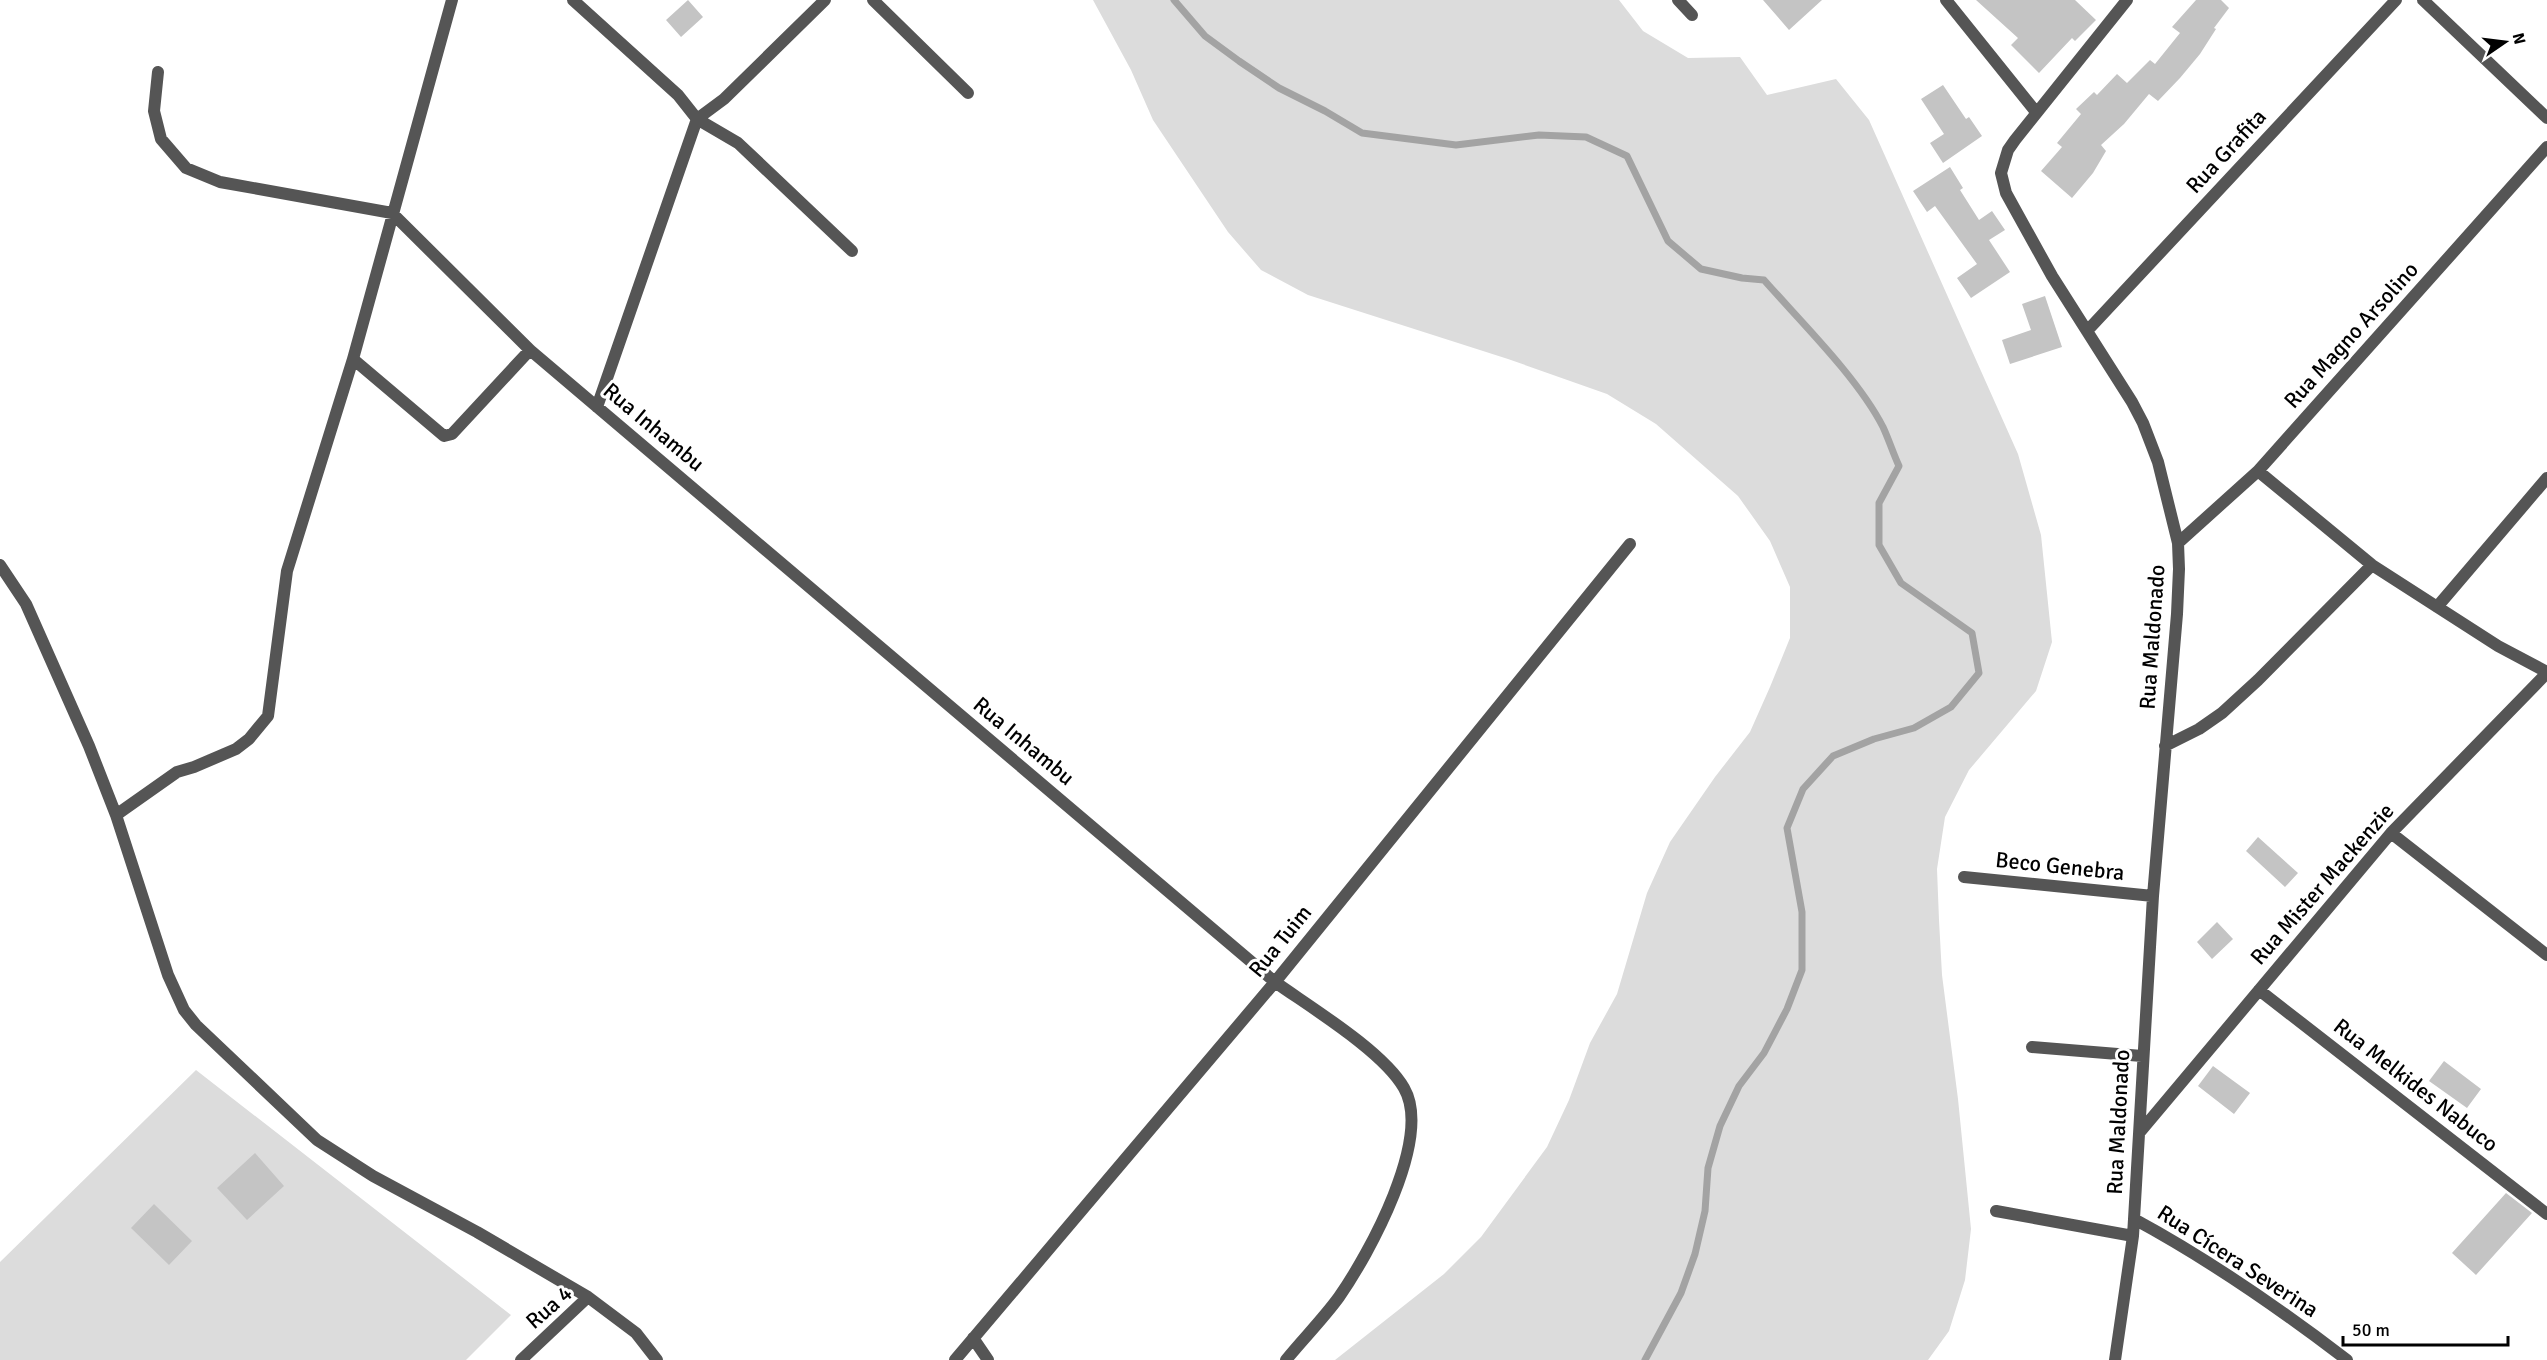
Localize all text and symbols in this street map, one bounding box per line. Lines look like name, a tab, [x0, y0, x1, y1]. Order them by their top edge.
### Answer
north arrow	[2475, 12, 2535, 72]
text: N	[2508, 31, 2530, 46]
street label: Rua Grafita	[2180, 103, 2272, 199]
street label: Rua Magno Arsolino	[2278, 256, 2424, 414]
street label: Rua Inhambu	[598, 377, 710, 477]
street label: Rua Maldonado	[2133, 564, 2171, 710]
street label: Rua Inhambu	[968, 691, 1080, 791]
street label: Rua Mister Mackenzie	[2245, 798, 2399, 970]
street label: Beco Genebra	[1994, 846, 2126, 886]
street label: Rua Tuim	[1243, 899, 1317, 983]
street label: Rua Melkides Nabuco	[2328, 1012, 2504, 1158]
street label: Rua Maldonado	[2101, 1049, 2135, 1195]
street label: Rua Cícera Severina	[2152, 1199, 2324, 1323]
street label: Rua 4	[520, 1279, 578, 1334]
scale bar	[2343, 1309, 2508, 1347]
text: 50 m	[2352, 1319, 2390, 1341]

